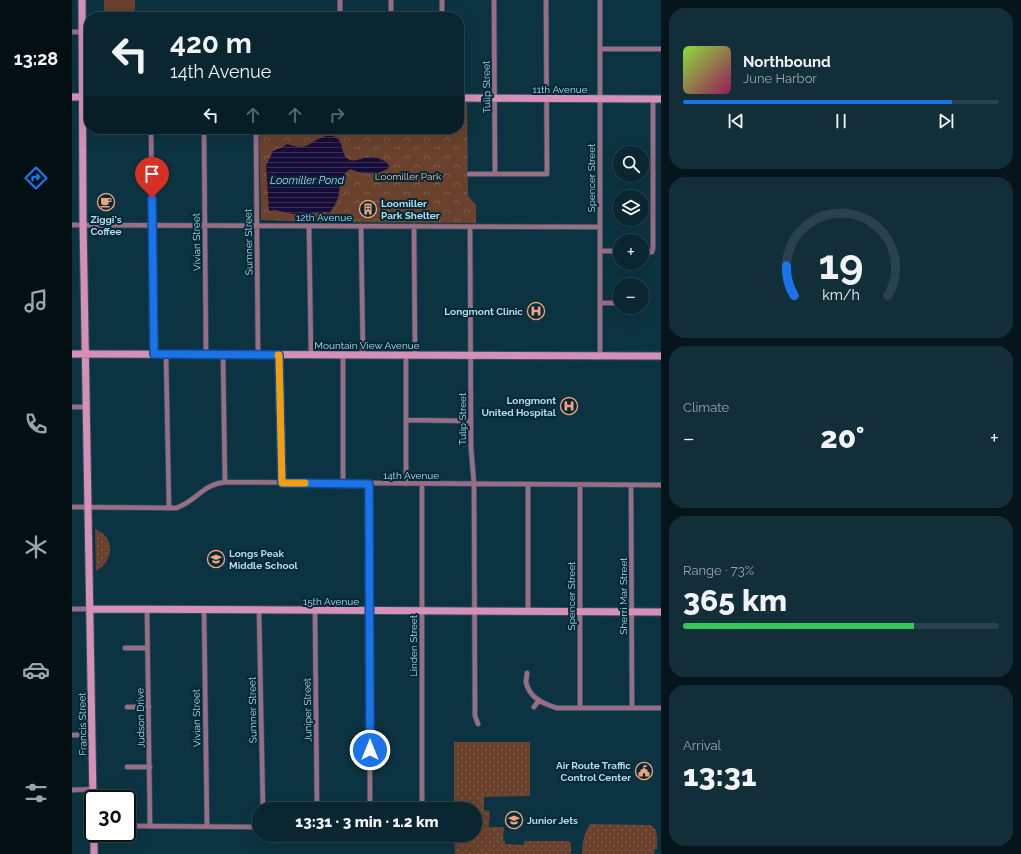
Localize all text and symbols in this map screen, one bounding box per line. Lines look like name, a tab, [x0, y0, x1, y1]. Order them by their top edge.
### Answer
text: 420 m	[170, 27, 252, 60]
icon: left	[104, 28, 156, 80]
text: 13:28	[14, 48, 58, 69]
text: Northbound	[743, 53, 831, 71]
street label: Tulip Street	[481, 60, 492, 113]
text: 14th Avenue	[170, 61, 271, 82]
text: June Harbor	[743, 71, 817, 86]
street label: 11th Avenue	[532, 84, 588, 95]
icon: left	[200, 104, 222, 126]
icon: ahead	[242, 104, 264, 126]
icon: ahead	[284, 104, 306, 126]
icon: right	[326, 104, 348, 126]
icon: previous	[725, 110, 747, 132]
icon: pause	[830, 110, 852, 132]
icon: next	[935, 110, 957, 132]
street label: Spencer Street	[586, 143, 597, 212]
map controls	[613, 146, 649, 314]
button: search	[613, 146, 649, 182]
pin	[135, 157, 169, 198]
icon: arrive	[141, 163, 163, 185]
icon: directions	[22, 164, 50, 192]
park label: Loomiller Park	[375, 171, 442, 182]
water label: Loomiller Pond	[270, 174, 344, 187]
button: layers	[613, 190, 649, 226]
cafe icon: Ziggi's Coffee	[96, 192, 116, 212]
place label: Loomiller Park Shelter	[381, 198, 440, 221]
building icon: Loomiller Park Shelter	[358, 199, 378, 219]
street label: Sumner Street	[242, 208, 255, 275]
street label: Vivian Street	[190, 212, 203, 271]
street label: 12th Avenue	[296, 212, 352, 223]
place label: Ziggi's Coffee	[90, 214, 122, 237]
button: +	[613, 234, 649, 270]
text: 19	[818, 240, 864, 289]
button: −	[613, 278, 649, 314]
text: km/h	[822, 286, 860, 302]
icon: music	[22, 287, 50, 315]
hospital icon: Longmont Clinic	[526, 301, 546, 321]
place label: Longmont Clinic	[444, 306, 523, 317]
street label: Mountain View Avenue	[314, 340, 420, 351]
street label: Tulip Street	[457, 392, 468, 445]
place label: Longmont United Hospital	[481, 395, 557, 418]
hospital icon: Longmont United Hospital	[559, 396, 579, 416]
text: Climate	[683, 400, 729, 415]
icon: phone	[22, 410, 50, 438]
text: 20°	[820, 420, 864, 455]
text: −	[683, 425, 695, 451]
text: +	[990, 425, 999, 451]
street label: 14th Avenue	[383, 470, 439, 481]
icon: climate	[22, 533, 50, 561]
place label: Longs Peak Middle School	[229, 548, 299, 571]
school or university icon: Longs Peak Middle School	[206, 549, 226, 569]
street label: Sherri Mar Street	[618, 557, 629, 635]
street label: Spencer Street	[566, 561, 577, 630]
text: Range · 73%	[683, 563, 754, 578]
text: 365 km	[683, 583, 787, 618]
street label: 15th Avenue	[303, 596, 359, 607]
street label: Linden Street	[408, 614, 419, 677]
icon: car	[22, 656, 50, 684]
street label: Sumner Street	[246, 676, 259, 743]
street label: Juniper Street	[301, 677, 314, 742]
street label: Judson Drive	[134, 688, 147, 748]
street label: Vivian Street	[190, 688, 203, 747]
street label: Francis Street	[76, 692, 89, 756]
position arrow	[349, 729, 391, 771]
text: Arrival	[683, 738, 721, 753]
text: 13:31	[683, 758, 756, 793]
place label: Air Route Traffic Control Center	[556, 760, 631, 783]
public building icon: Air Route Traffic Control Center	[634, 761, 654, 781]
icon: filters	[22, 779, 50, 807]
speed limit sign: 30	[84, 790, 136, 842]
school or university icon: Junior Jets	[504, 810, 524, 830]
text: 13:31 · 3 min · 1.2 km	[295, 813, 439, 831]
place label: Junior Jets	[527, 815, 578, 826]

